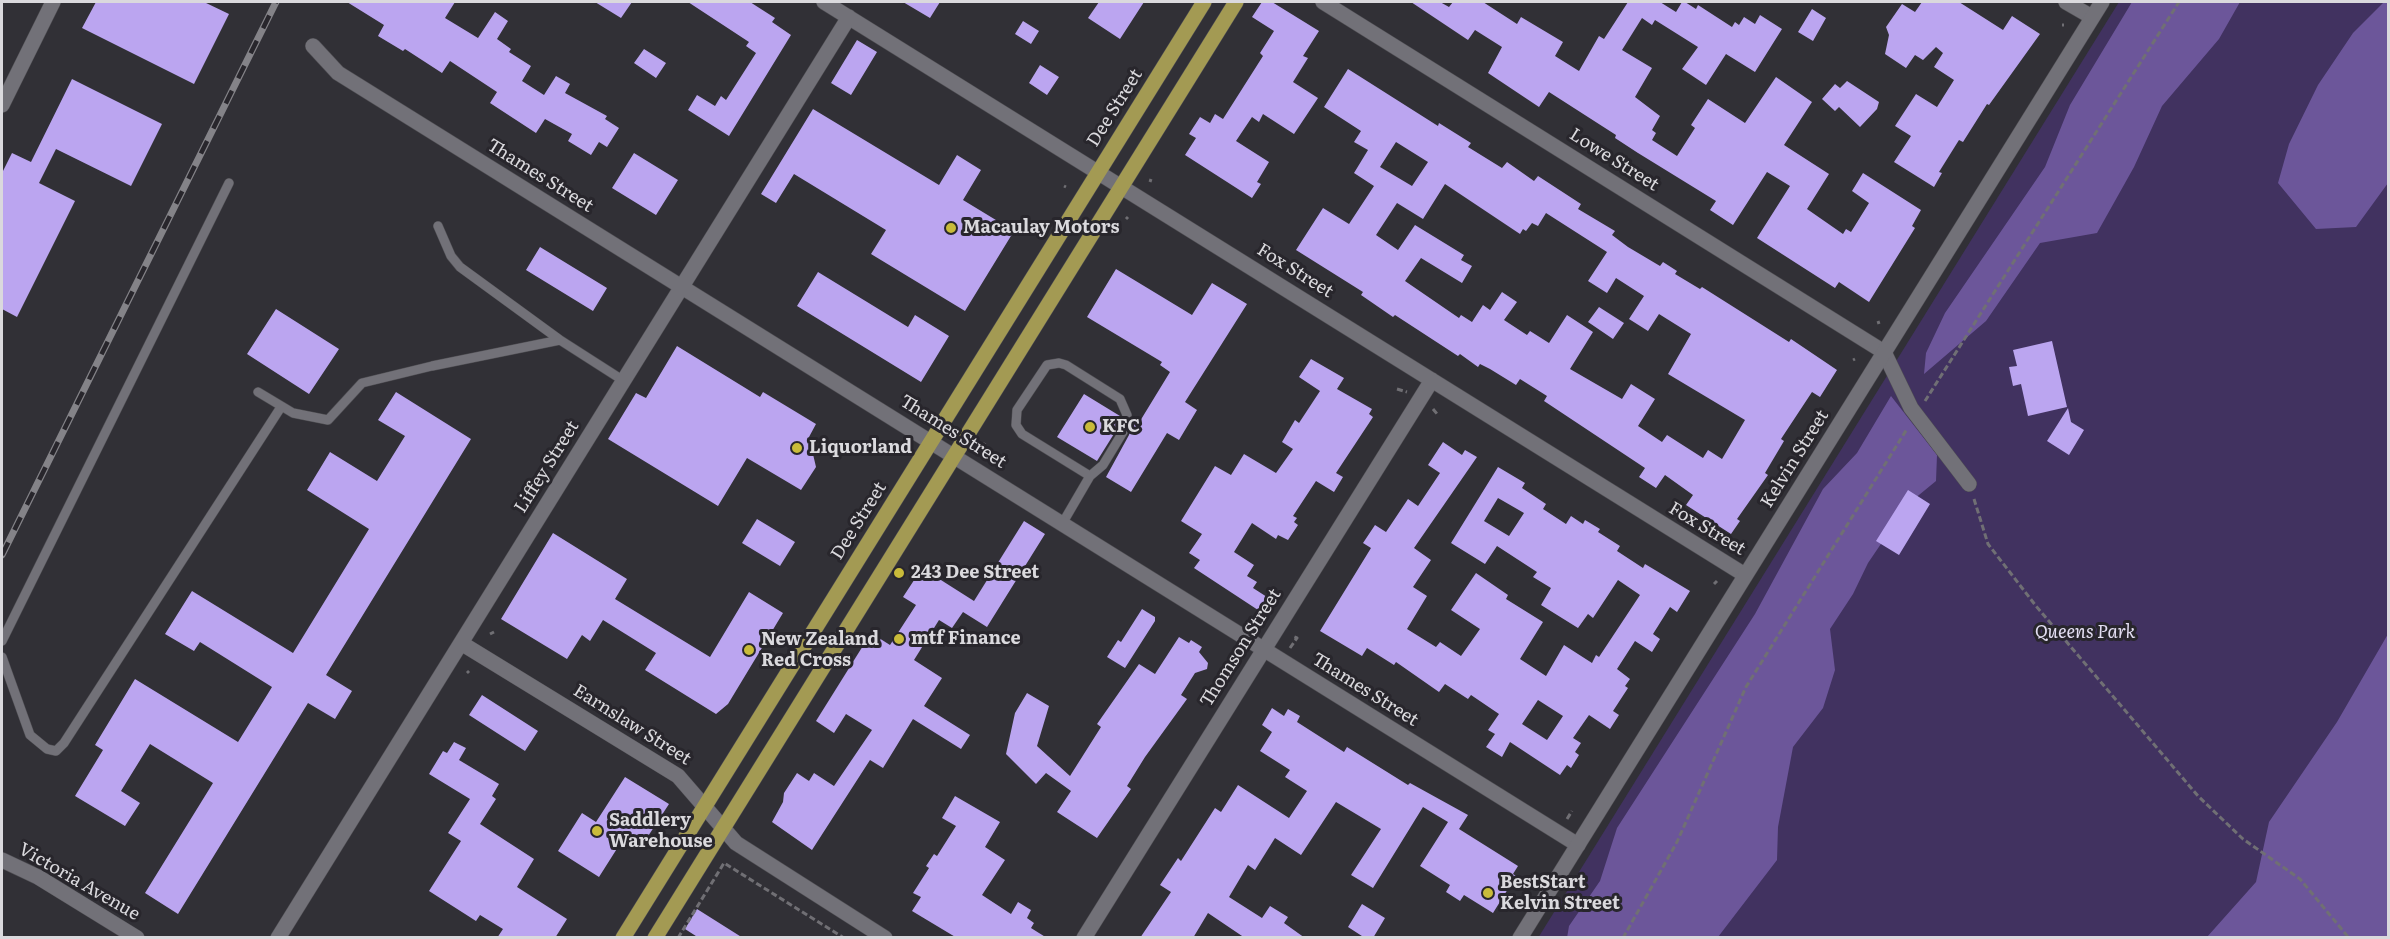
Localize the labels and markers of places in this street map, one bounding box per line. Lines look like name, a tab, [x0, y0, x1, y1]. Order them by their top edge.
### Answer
place label: Macaulay Motors	[963, 217, 1120, 239]
marker: Macaulay Motors	[944, 221, 958, 235]
place label: KFC	[1102, 416, 1140, 438]
marker: KFC	[1083, 420, 1097, 434]
place label: Liquorland	[809, 437, 912, 459]
marker: Liquorland	[790, 441, 804, 455]
place label: 243 Dee Street	[911, 562, 1039, 584]
marker: 243 Dee Street	[892, 566, 906, 580]
place label: mtf Finance	[911, 628, 1021, 650]
place label: New Zealand Red Cross	[761, 629, 879, 672]
marker: mtf Finance	[892, 632, 906, 646]
marker: New Zealand Red Cross	[742, 643, 756, 657]
place label: Saddlery Warehouse	[609, 810, 713, 852]
marker: Saddlery Warehouse	[590, 824, 604, 838]
place label: BestStart Kelvin Street	[1500, 872, 1620, 914]
marker: BestStart Kelvin Street	[1481, 886, 1495, 900]

